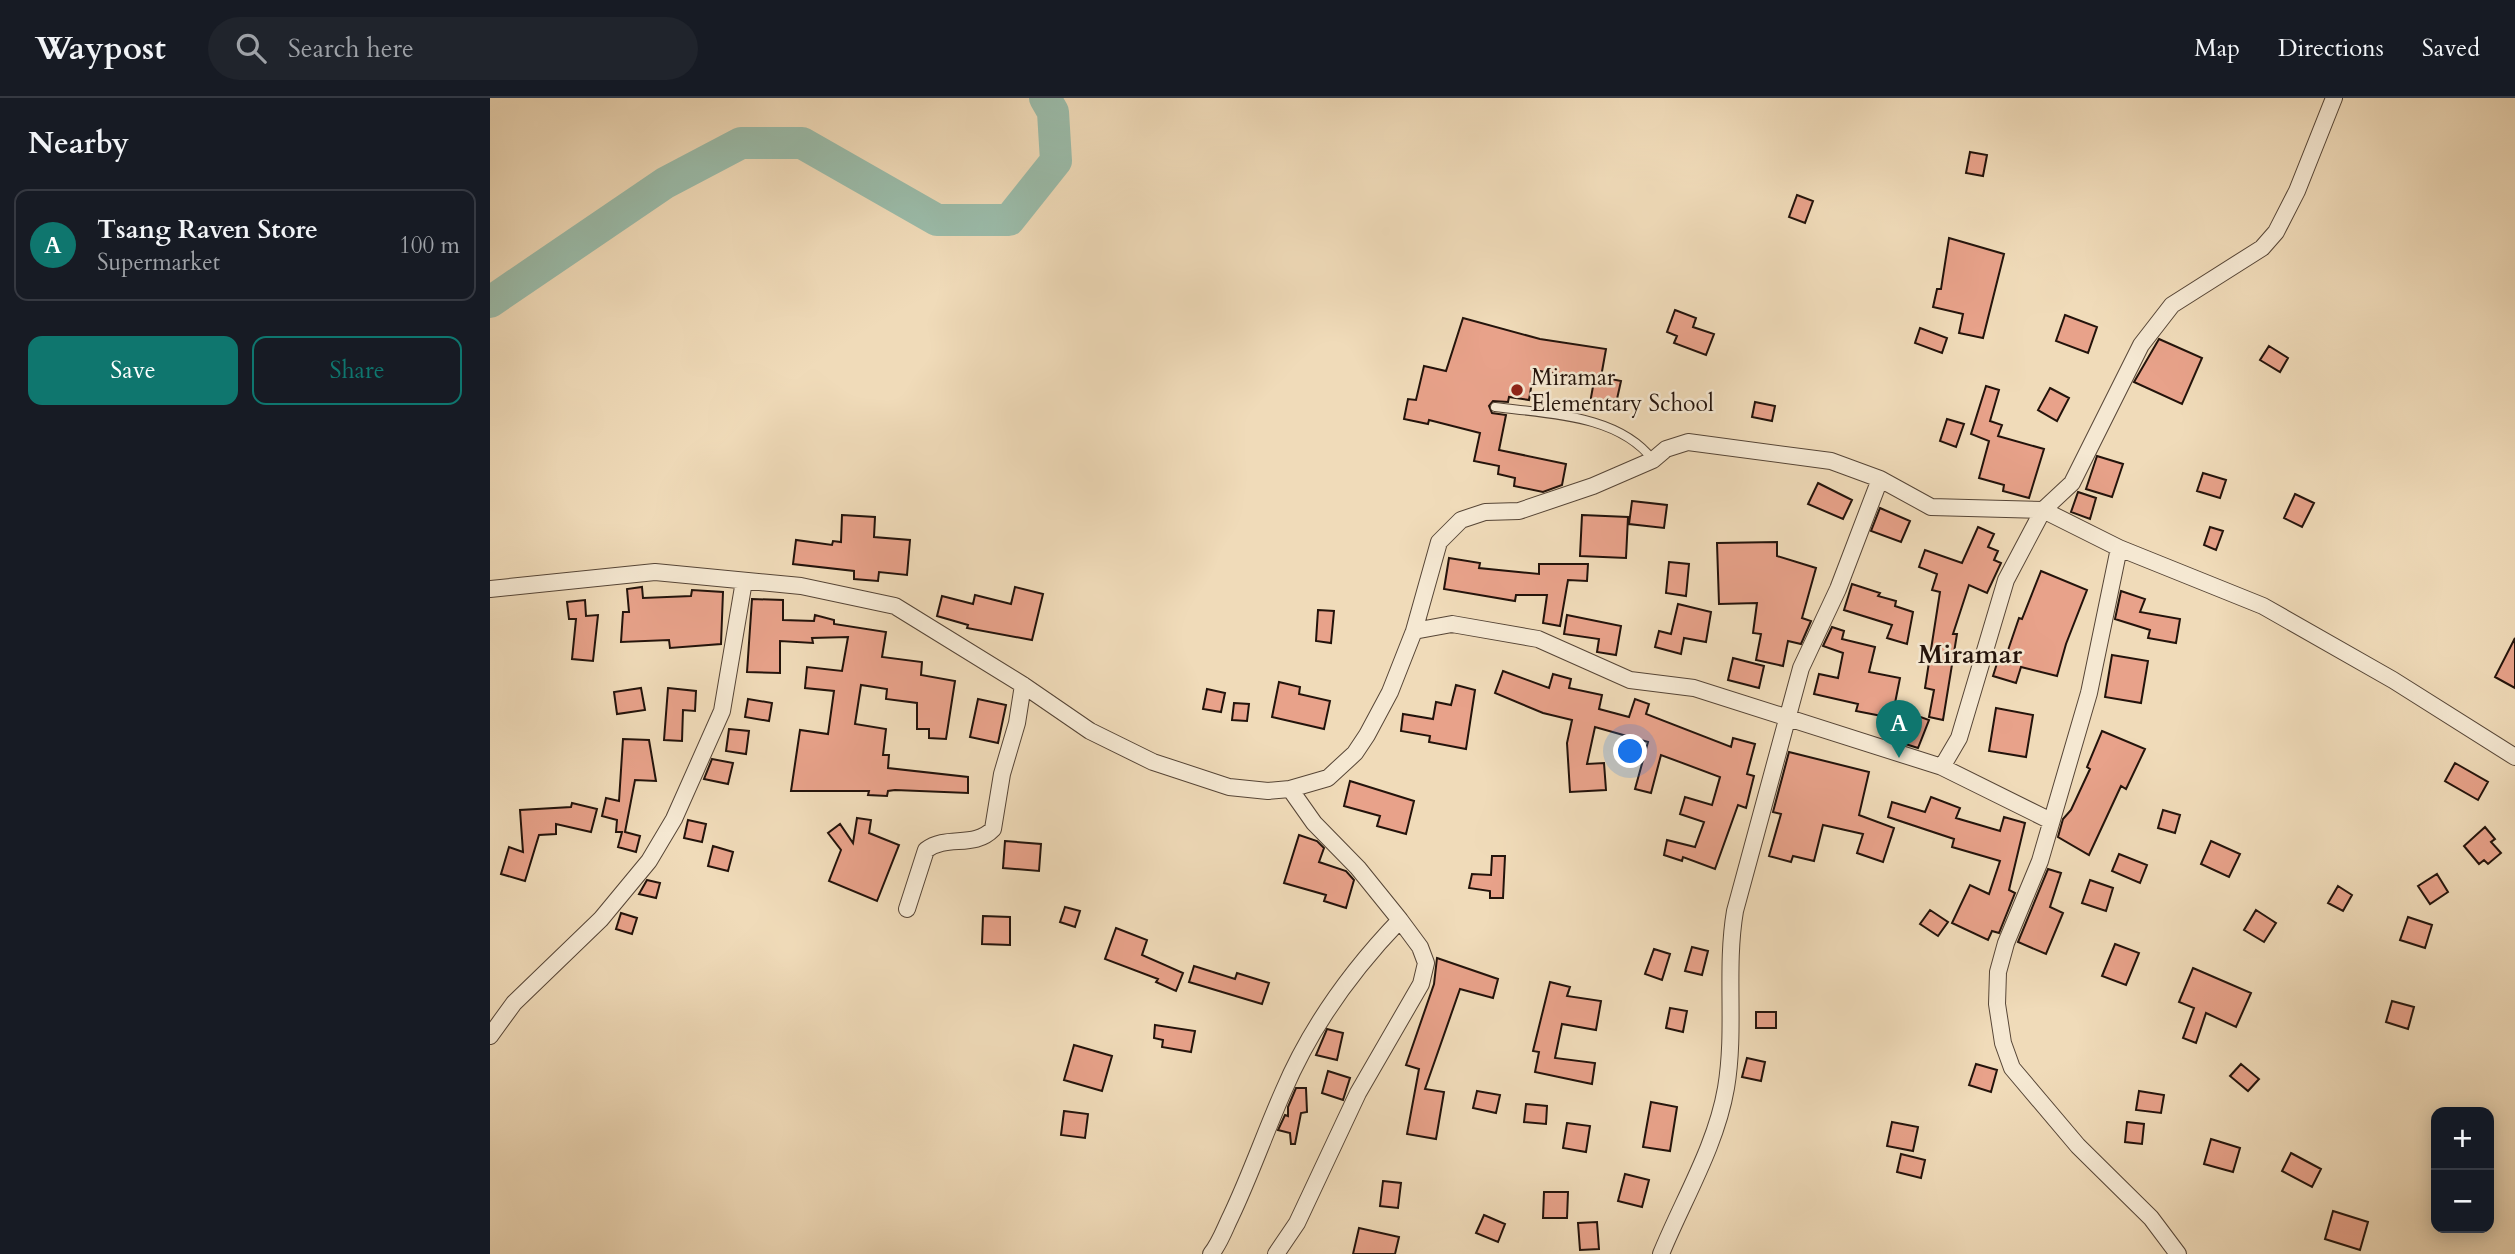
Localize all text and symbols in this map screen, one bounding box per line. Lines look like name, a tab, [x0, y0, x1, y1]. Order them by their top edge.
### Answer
search box	[208, 17, 698, 80]
text: Waypost	[35, 26, 166, 71]
icon: search	[232, 29, 270, 67]
text: Search here	[288, 31, 414, 66]
text: Map	[2194, 32, 2240, 65]
text: Directions	[2278, 32, 2384, 65]
text: Saved	[2422, 32, 2480, 65]
text: Nearby	[28, 123, 129, 164]
text: Tsang Raven Store	[97, 212, 318, 247]
text: A	[44, 230, 62, 261]
text: 100 m	[399, 230, 460, 261]
text: Supermarket	[97, 247, 220, 278]
button: Save	[28, 336, 238, 405]
button: Share	[252, 336, 462, 405]
place label: Miramar Elementary School	[1531, 362, 1714, 419]
marker: Miramar Elementary School	[1509, 382, 1525, 398]
district label: Miramar	[1918, 637, 2023, 672]
pin: A	[1876, 700, 1922, 758]
your location	[1613, 734, 1647, 768]
map controls	[2431, 1107, 2494, 1233]
button: +	[2431, 1107, 2494, 1170]
button: −	[2431, 1170, 2494, 1233]

